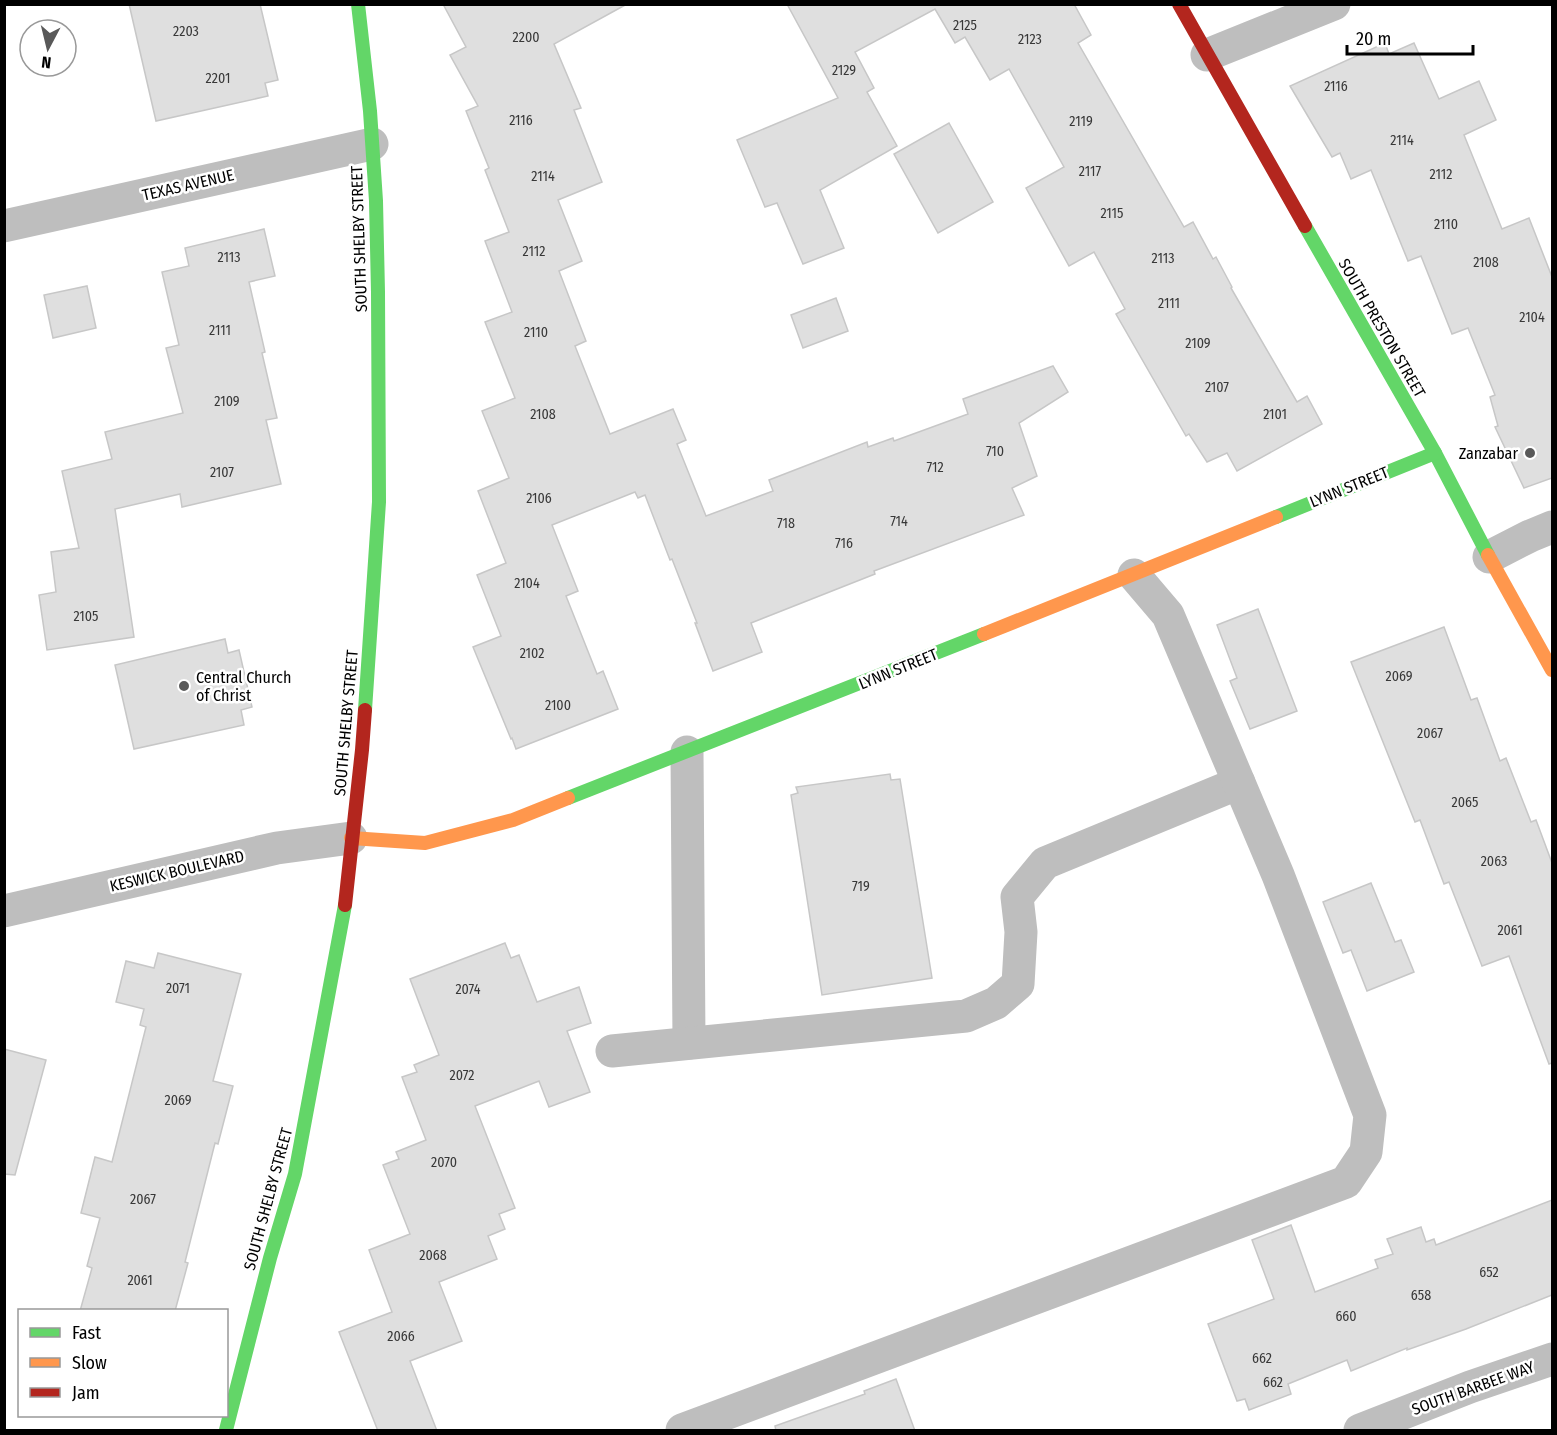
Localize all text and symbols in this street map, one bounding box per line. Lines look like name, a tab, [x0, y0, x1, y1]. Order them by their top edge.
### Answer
house number: 2125	[953, 17, 977, 34]
north arrow	[18, 18, 78, 78]
scale bar	[1347, 18, 1473, 56]
house number: 2203	[173, 23, 199, 40]
text: 20 m	[1356, 28, 1391, 50]
house number: 2200	[513, 29, 539, 46]
house number: 2123	[1018, 31, 1042, 48]
text: N	[40, 52, 52, 72]
house number: 2129	[832, 62, 856, 79]
house number: 2201	[206, 70, 230, 87]
house number: 2116	[1324, 78, 1348, 95]
house number: 2116	[509, 112, 533, 129]
house number: 2119	[1069, 113, 1093, 130]
house number: 2114	[1390, 132, 1414, 149]
house number: 2117	[1079, 163, 1101, 180]
street label: TEXAS AVENUE	[140, 165, 236, 205]
street label: SOUTH SHELBY STREET	[347, 165, 371, 313]
house number: 2112	[1430, 166, 1452, 183]
house number: 2114	[531, 168, 555, 185]
house number: 2115	[1100, 205, 1124, 222]
house number: 2110	[1434, 216, 1458, 233]
house number: 2112	[523, 243, 545, 260]
house number: 2113	[218, 249, 240, 266]
house number: 2113	[1152, 250, 1174, 267]
house number: 2108	[1473, 254, 1499, 271]
street label: SOUTH PRESTON STREET	[1335, 255, 1430, 401]
house number: 2111	[1158, 295, 1180, 312]
house number: 2104	[1519, 309, 1545, 326]
house number: 2111	[209, 322, 231, 339]
house number: 2110	[524, 324, 548, 341]
house number: 2109	[1185, 335, 1211, 352]
house number: 2107	[1205, 379, 1229, 396]
house number: 2109	[214, 393, 240, 410]
house number: 2108	[530, 406, 556, 423]
house number: 2101	[1263, 406, 1287, 423]
house number: 710	[986, 443, 1004, 460]
place label: Zanzabar	[1459, 444, 1518, 463]
marker: Zanzabar	[1523, 446, 1537, 460]
house number: 712	[926, 459, 944, 476]
street label: LYNN STREET	[1307, 462, 1392, 511]
house number: 2107	[210, 464, 234, 481]
house number: 2106	[526, 490, 552, 507]
house number: 714	[890, 513, 908, 530]
house number: 718	[777, 515, 795, 532]
house number: 716	[835, 535, 853, 552]
house number: 2104	[514, 575, 540, 592]
house number: 2105	[73, 608, 99, 625]
street label: LYNN STREET	[856, 644, 941, 693]
house number: 2102	[520, 645, 544, 662]
street label: SOUTH SHELBY STREET	[330, 649, 362, 797]
place label: Central Church of Christ	[196, 668, 291, 705]
house number: 2069	[1385, 668, 1413, 685]
marker: Central Church of Christ	[177, 679, 191, 693]
house number: 2100	[545, 697, 571, 714]
house number: 2067	[1417, 725, 1443, 742]
house number: 2065	[1452, 794, 1478, 811]
street label: KESWICK BOULEVARD	[108, 846, 246, 896]
house number: 2063	[1481, 853, 1507, 870]
house number: 719	[852, 878, 870, 895]
house number: 2061	[1497, 922, 1523, 939]
house number: 2071	[166, 980, 190, 997]
house number: 2074	[455, 981, 481, 998]
house number: 2072	[450, 1067, 474, 1084]
house number: 2069	[164, 1092, 192, 1109]
street label: SOUTH SHELBY STREET	[240, 1125, 296, 1272]
house number: 2070	[431, 1154, 457, 1171]
house number: 2067	[130, 1191, 156, 1208]
house number: 2068	[419, 1247, 447, 1264]
house number: 652	[1479, 1264, 1499, 1281]
house number: 2061	[127, 1272, 153, 1289]
house number: 658	[1411, 1287, 1431, 1304]
house number: 660	[1335, 1308, 1357, 1325]
legend	[18, 1309, 228, 1417]
text: Fast	[72, 1322, 101, 1344]
house number: 2066	[387, 1328, 415, 1345]
house number: 662	[1252, 1350, 1272, 1367]
text: Slow	[72, 1352, 107, 1374]
street label: SOUTH BARBEE WAY	[1409, 1357, 1537, 1419]
house number: 662	[1263, 1374, 1283, 1391]
text: Jam	[72, 1382, 100, 1404]

